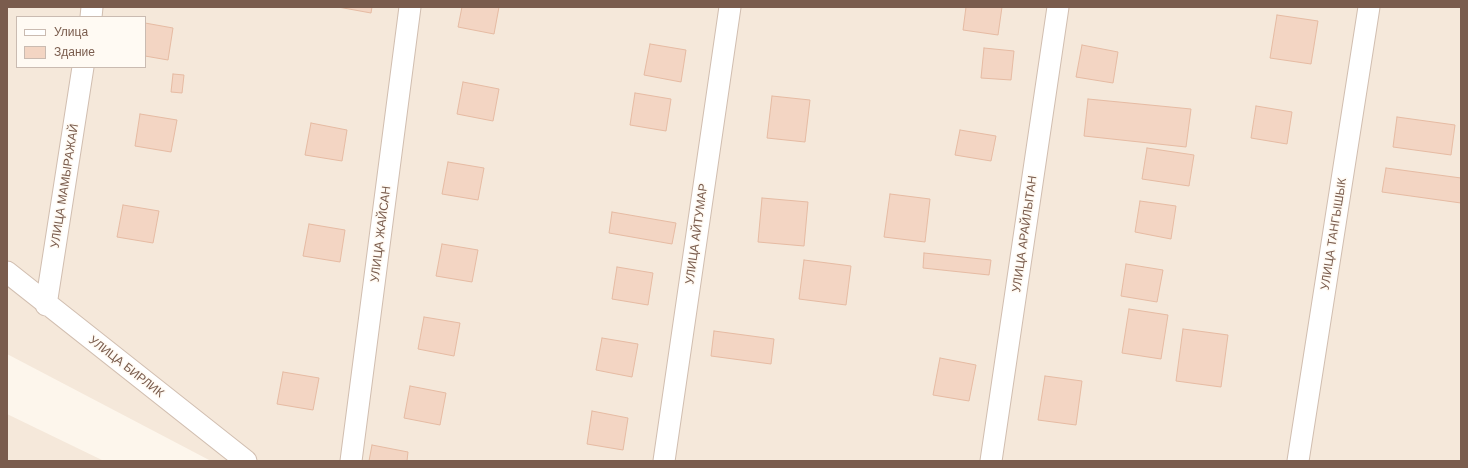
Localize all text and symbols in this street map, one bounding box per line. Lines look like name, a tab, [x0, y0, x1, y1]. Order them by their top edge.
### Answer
legend	[16, 16, 146, 68]
text: Улица	[54, 25, 88, 39]
text: Здание	[54, 45, 95, 59]
street label: УЛИЦА МАМЫРАЖАЙ	[48, 123, 82, 249]
street label: УЛИЦА АРАЙЛЫТАН	[1010, 175, 1040, 293]
street label: УЛИЦА ТАНГЫШЫК	[1318, 177, 1350, 291]
street label: УЛИЦА АЙТУМАР	[683, 183, 711, 285]
street label: УЛИЦА ЖАЙСАН	[368, 185, 394, 283]
street label: УЛИЦА БИРЛИК	[86, 333, 166, 401]

